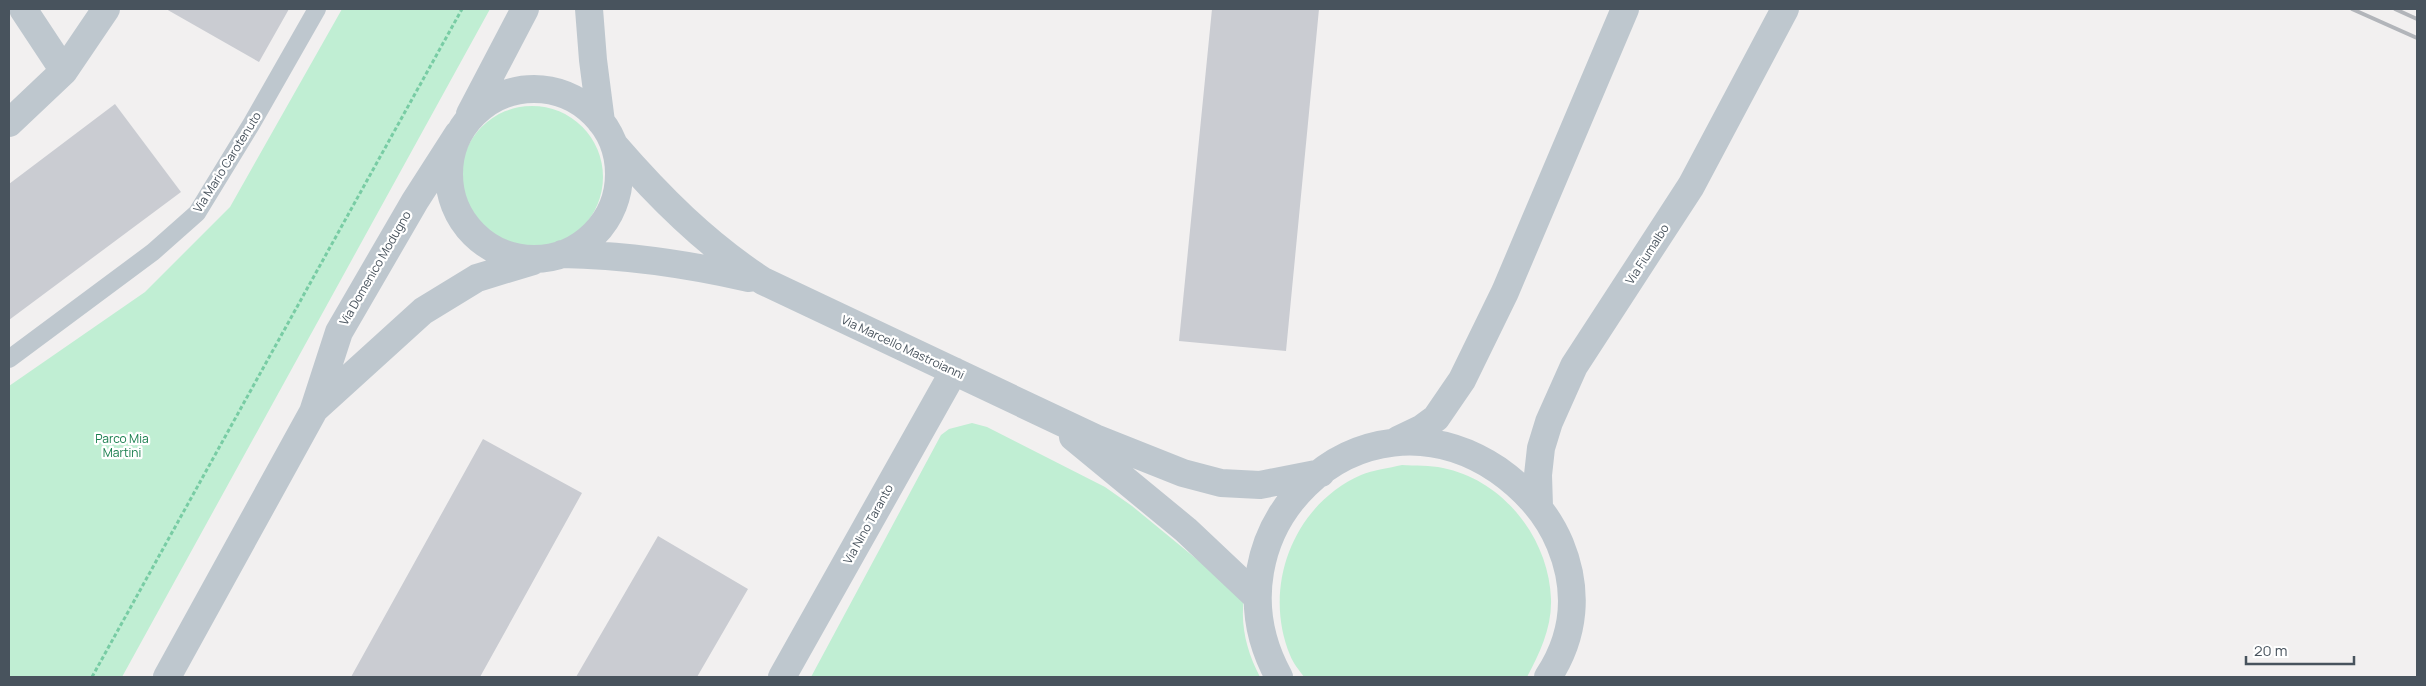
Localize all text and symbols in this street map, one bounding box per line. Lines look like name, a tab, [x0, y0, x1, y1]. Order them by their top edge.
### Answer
street label: Via Mario Carotenuto	[189, 108, 265, 216]
street label: Via Domenico Modugno	[335, 208, 415, 328]
street label: Via Fiumalbo	[1621, 221, 1673, 287]
street label: Via Marcello Mastroianni	[839, 311, 967, 383]
park label: Parco Mia Martini	[95, 430, 149, 461]
street label: Via Nino Taranto	[839, 481, 897, 567]
scale bar	[2246, 634, 2354, 666]
text: 20 m	[2254, 640, 2287, 661]

